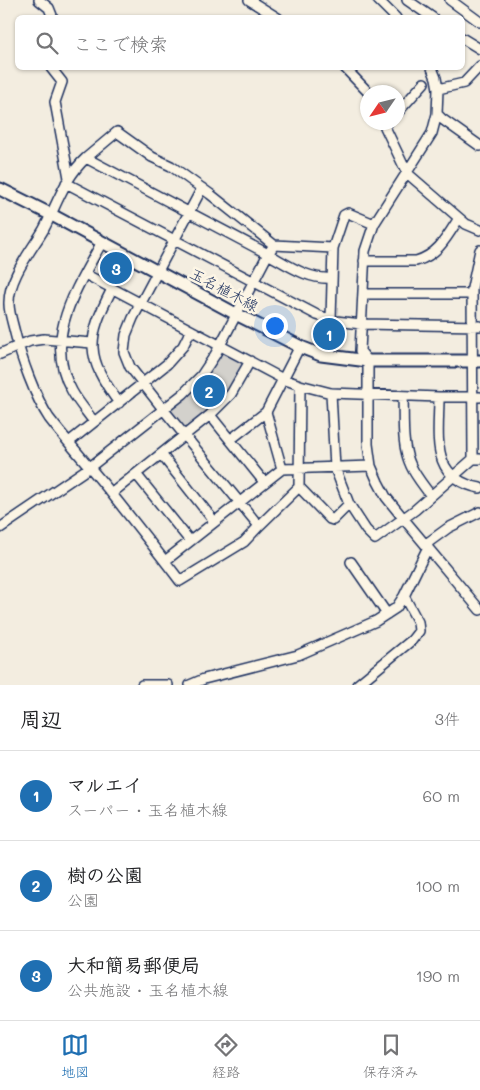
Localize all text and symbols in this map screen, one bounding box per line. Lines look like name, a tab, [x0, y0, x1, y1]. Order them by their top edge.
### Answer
search box	[15, 15, 465, 70]
icon: search	[33, 29, 61, 57]
text: ここで検索	[73, 31, 168, 56]
north arrow	[360, 85, 405, 130]
pin: 3	[100, 249, 132, 287]
street label: 玉名植木線	[187, 263, 262, 316]
your location	[262, 313, 288, 339]
pin: 1	[313, 315, 345, 353]
pin: 2	[193, 372, 225, 410]
text: 周辺	[20, 705, 62, 732]
text: 3件	[435, 708, 460, 729]
text: マルエイ	[67, 772, 143, 797]
text: 1	[32, 785, 40, 806]
text: 60 m	[423, 785, 460, 806]
text: スーパー · 玉名植木線	[67, 799, 228, 820]
text: 樹の公園	[67, 862, 143, 887]
text: 2	[32, 875, 40, 896]
text: 100 m	[415, 875, 460, 896]
text: 公園	[67, 889, 99, 910]
text: 大和簡易郵便局	[67, 952, 200, 977]
text: 3	[31, 965, 41, 986]
text: 190 m	[416, 965, 460, 986]
text: 公共施設 · 玉名植木線	[67, 979, 228, 1000]
tab: 地図	[61, 1031, 89, 1081]
tab: 経路	[212, 1031, 240, 1081]
tab: 保存済み	[363, 1031, 419, 1081]

